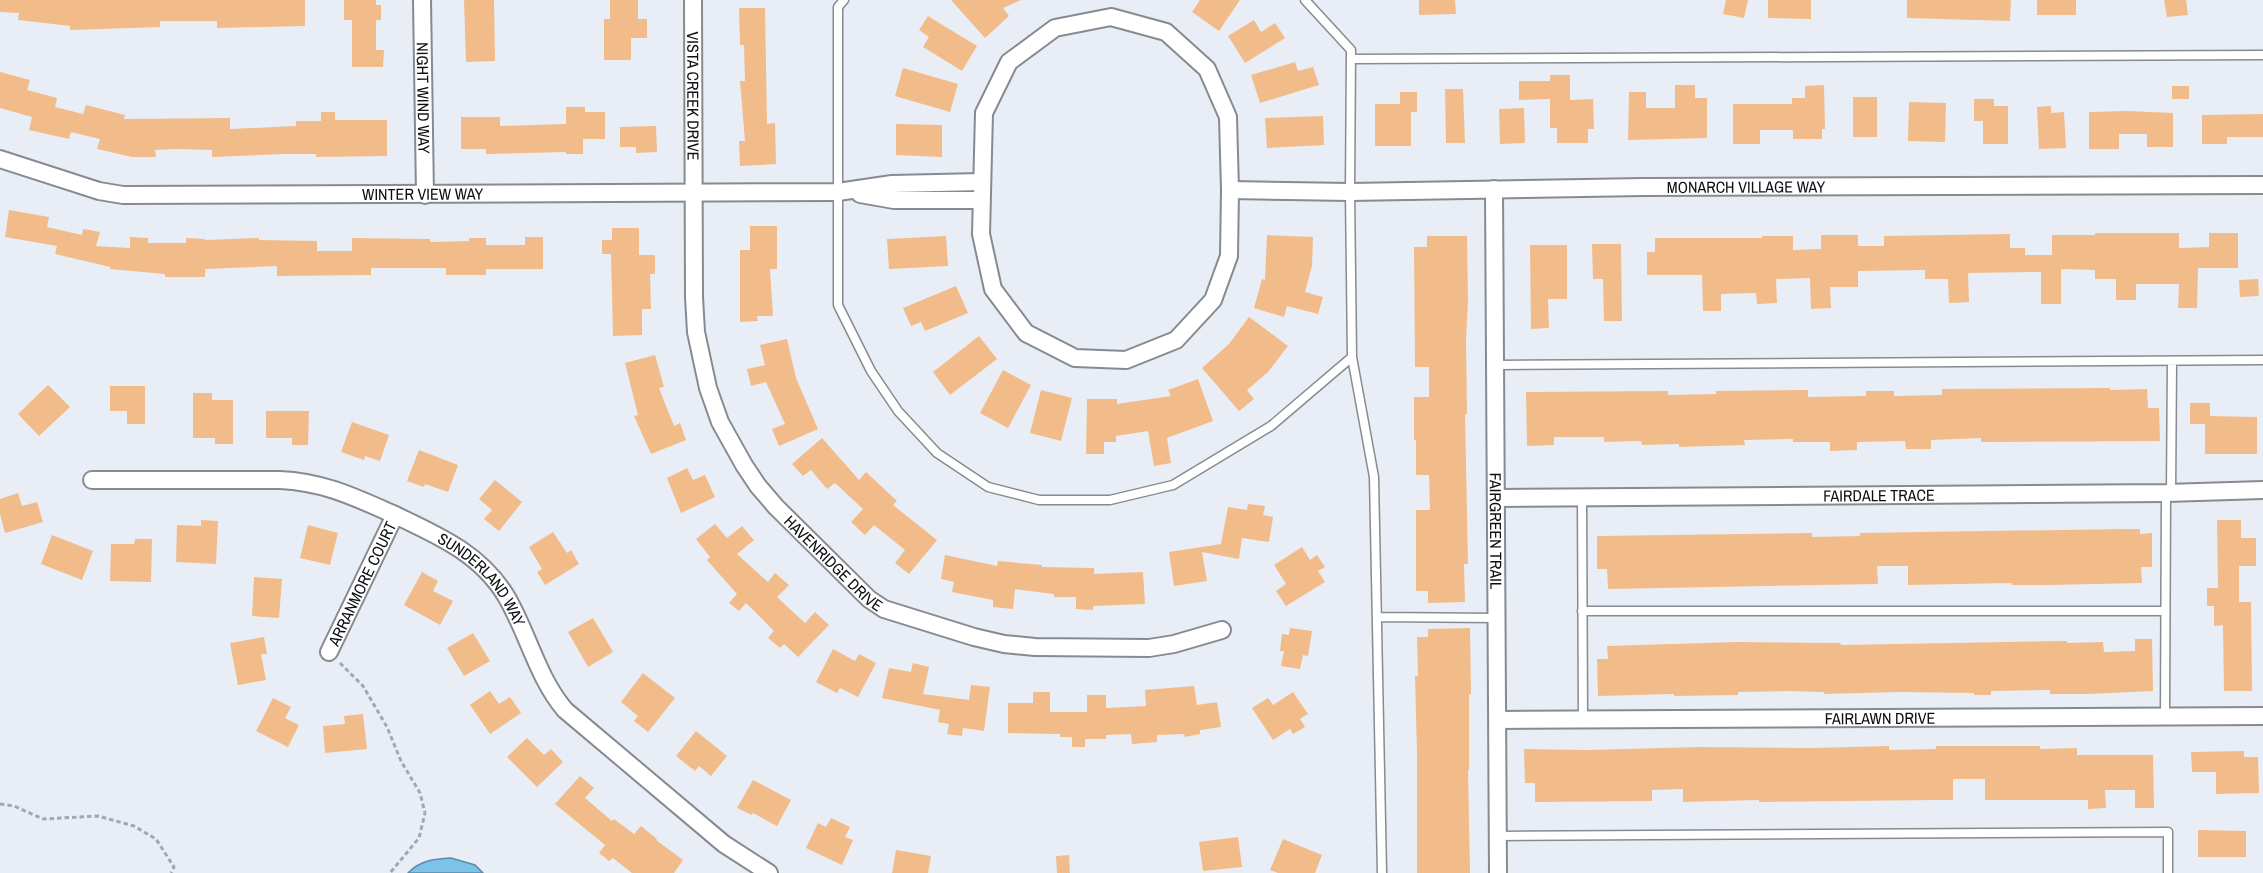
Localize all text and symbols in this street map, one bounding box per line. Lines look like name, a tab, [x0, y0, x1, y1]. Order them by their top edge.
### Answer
street label: VISTA CREEK DRIVE	[682, 31, 705, 161]
street label: NIGHT WIND WAY	[412, 42, 435, 154]
street label: MONARCH VILLAGE WAY	[1667, 175, 1825, 198]
street label: WINTER VIEW WAY	[362, 182, 483, 205]
street label: FAIRGREEN TRAIL	[1485, 473, 1507, 590]
street label: FAIRDALE TRACE	[1823, 484, 1935, 507]
street label: HAVENRIDGE DRIVE	[779, 510, 887, 616]
street label: ARRANMORE COURT	[322, 518, 401, 650]
street label: SUNDERLAND WAY	[434, 527, 531, 630]
street label: FAIRLAWN DRIVE	[1825, 707, 1935, 729]

